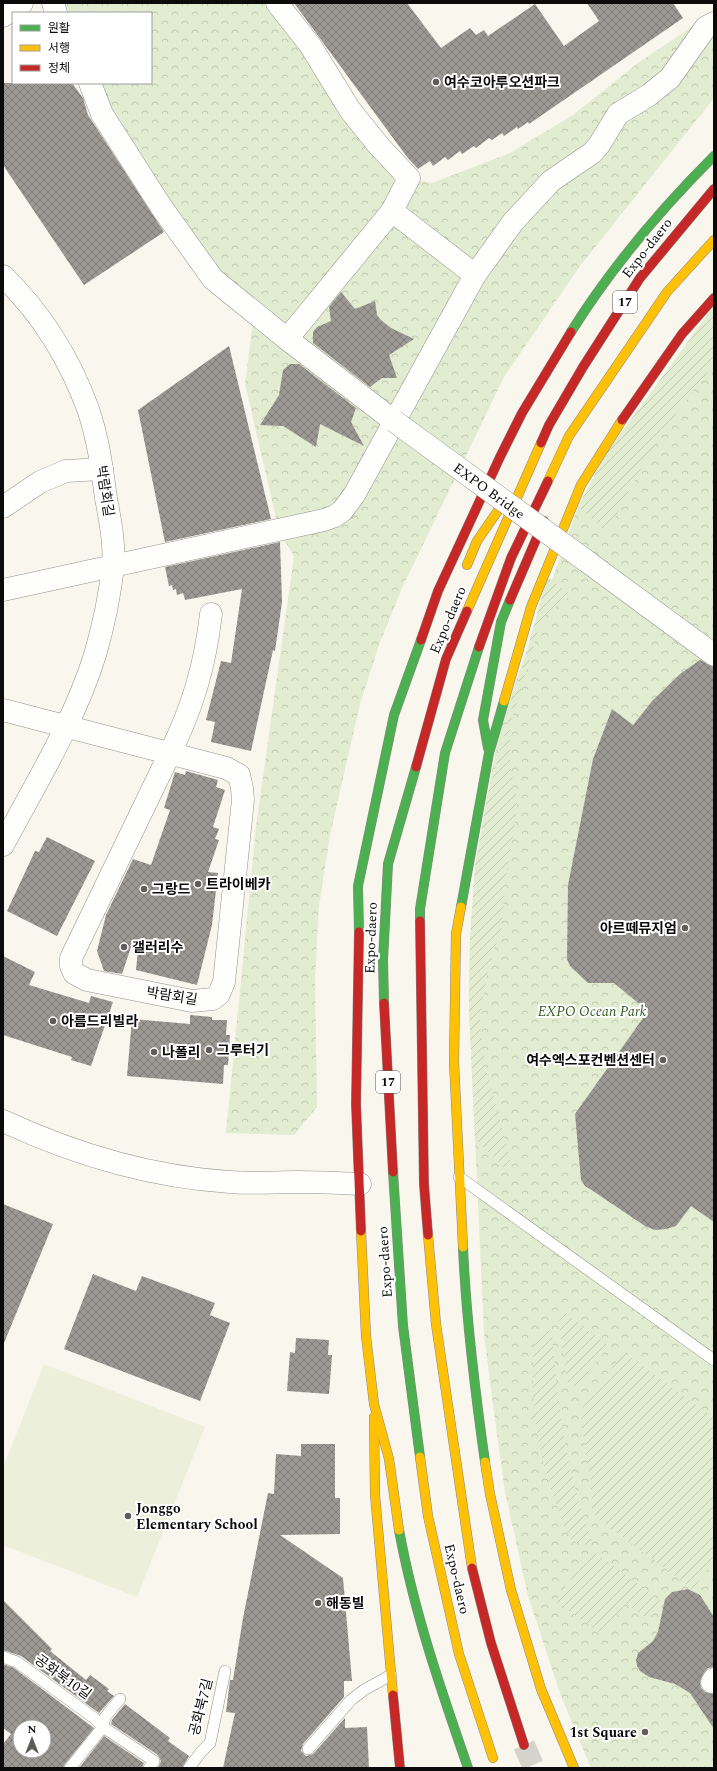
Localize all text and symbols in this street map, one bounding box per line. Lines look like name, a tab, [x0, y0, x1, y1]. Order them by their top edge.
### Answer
legend	[12, 12, 152, 84]
text: 원활	[48, 19, 70, 38]
text: 서행	[48, 39, 70, 58]
text: 정체	[48, 59, 70, 78]
place label: 여수코아루오션파크	[444, 72, 560, 93]
marker: 여수코아루오션파크	[431, 77, 441, 87]
street label: Expo-daero	[617, 213, 677, 283]
road number: 17	[613, 291, 637, 313]
street label: EXPO Bridge	[449, 458, 530, 524]
street label: 박람회길	[91, 464, 119, 518]
street label: Expo-daero	[424, 583, 472, 657]
place label: 트라이베카	[206, 874, 271, 895]
place label: 그랑드	[152, 879, 191, 900]
marker: 트라이베카	[193, 879, 203, 889]
marker: 그랑드	[139, 884, 149, 894]
street label: Expo-daero	[359, 902, 383, 974]
place label: 아르떼뮤지엄	[600, 918, 677, 939]
marker: 아르떼뮤지엄	[680, 923, 690, 933]
place label: 갤러리수	[132, 937, 184, 958]
marker: 갤러리수	[119, 942, 129, 952]
street label: 박람회길	[145, 982, 199, 1010]
park label: EXPO Ocean Park	[538, 1001, 647, 1022]
place label: 아름드리빌라	[61, 1011, 138, 1032]
marker: 아름드리빌라	[48, 1016, 58, 1026]
place label: 그루터기	[217, 1040, 269, 1061]
place label: 나폴리	[162, 1042, 201, 1063]
marker: 그루터기	[204, 1045, 214, 1055]
marker: 나폴리	[149, 1047, 159, 1057]
place label: 여수엑스포컨벤션센터	[526, 1050, 655, 1071]
marker: 여수엑스포컨벤션센터	[658, 1055, 668, 1065]
road number: 17	[376, 1071, 400, 1093]
street label: Expo-daero	[372, 1225, 398, 1299]
place label: Jonggo Elementary School	[136, 1498, 258, 1535]
marker: Jonggo Elementary School	[123, 1511, 133, 1521]
street label: Expo-daero	[439, 1542, 475, 1616]
place label: 해동빌	[326, 1593, 365, 1614]
marker: 해동빌	[313, 1598, 323, 1608]
street label: 공화북10길	[30, 1649, 96, 1705]
street label: 공화북7길	[184, 1676, 218, 1738]
north arrow	[12, 1719, 52, 1759]
text: N	[28, 1721, 37, 1738]
place label: 1st Square	[569, 1722, 637, 1743]
marker: 1st Square	[640, 1727, 650, 1737]

